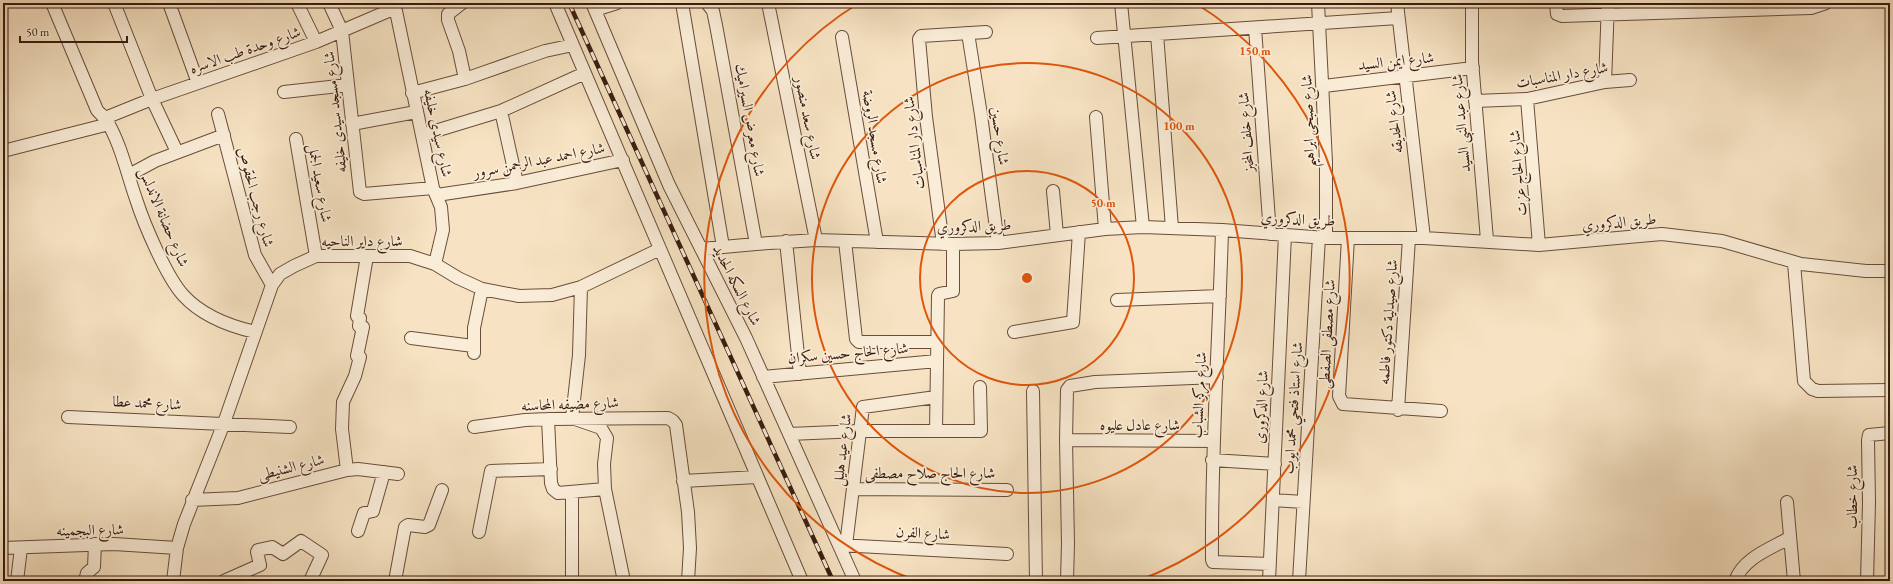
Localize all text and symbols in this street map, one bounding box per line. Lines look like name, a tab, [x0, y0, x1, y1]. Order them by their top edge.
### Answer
scale bar	[20, 18, 127, 44]
street label: شارع وحدة طب الاسره	[187, 22, 304, 81]
text: 50 m	[26, 24, 50, 40]
text: 150 m	[1239, 43, 1271, 59]
street label: شارع ايمن السيد	[1357, 47, 1435, 78]
street label: شارع مسجد سيدى خليفه	[319, 50, 354, 174]
street label: شارع دار المناسبات	[1514, 57, 1610, 96]
street label: شارع معرض السيراميك	[727, 62, 770, 179]
street label: شارع سعد منصور	[787, 73, 826, 162]
street label: شارع عبد النبى السيد	[1447, 73, 1478, 173]
street label: شارع صبحى ابراهيم	[1296, 74, 1325, 168]
street label: شارع سيدى خليفه	[416, 87, 457, 180]
street label: شارع مسجد الروضة	[855, 89, 892, 186]
street label: شارع الحديقه	[1380, 89, 1411, 154]
street label: شارع خلف المخبز	[1233, 91, 1262, 175]
street label: شارع دار المناسبات	[898, 95, 933, 190]
street label: شارع حسين	[983, 105, 1014, 167]
text: 100 m	[1163, 118, 1195, 134]
street label: شارع الحاج عزت	[1504, 129, 1535, 217]
street label: شارع احمد عبد الرحمن سرور	[470, 137, 607, 186]
street label: شارع سعيد الجمل	[300, 142, 337, 224]
street label: شارع رجب الحقوص	[230, 145, 279, 250]
street label: شارع حضانة الاندلس	[131, 164, 194, 271]
text: 50 m	[1090, 195, 1116, 211]
street label: طريق الدكروري	[1260, 207, 1336, 233]
street label: طريق الدكروري	[1581, 209, 1657, 237]
street label: طريق الدكروري	[936, 215, 1012, 239]
street label: شارع داير الناحيه	[321, 231, 403, 254]
street label: شارع السكه الحديد	[705, 241, 766, 330]
street label: شارع صيدلية دكتور فاطمه	[1374, 259, 1405, 386]
centre of rings	[1020, 271, 1034, 285]
street label: شارع مصطفى الصفطى	[1314, 279, 1343, 390]
street label: شارع الحاج حسين سكران	[787, 338, 909, 371]
street label: شارع استاذ فتحي محمد ايوب	[1278, 341, 1312, 475]
street label: شارع مركز الشباب	[1187, 351, 1214, 439]
street label: شارع الدكرورى	[1249, 370, 1276, 444]
street label: شارع محمد عطا	[112, 391, 182, 418]
street label: شارع مضيفه المحاسنه	[521, 392, 619, 419]
street label: شارع عيد هليل	[828, 413, 859, 488]
street label: شارع عادل عليوه	[1100, 415, 1180, 438]
street label: شارع الشنيطى	[256, 449, 327, 488]
street label: شارع الحاج صلاح مصطفى	[865, 463, 995, 486]
street label: شارع خطاب	[1842, 465, 1865, 529]
street label: شارع البجمينه	[56, 519, 124, 544]
street label: شارع الفرن	[895, 522, 951, 547]

